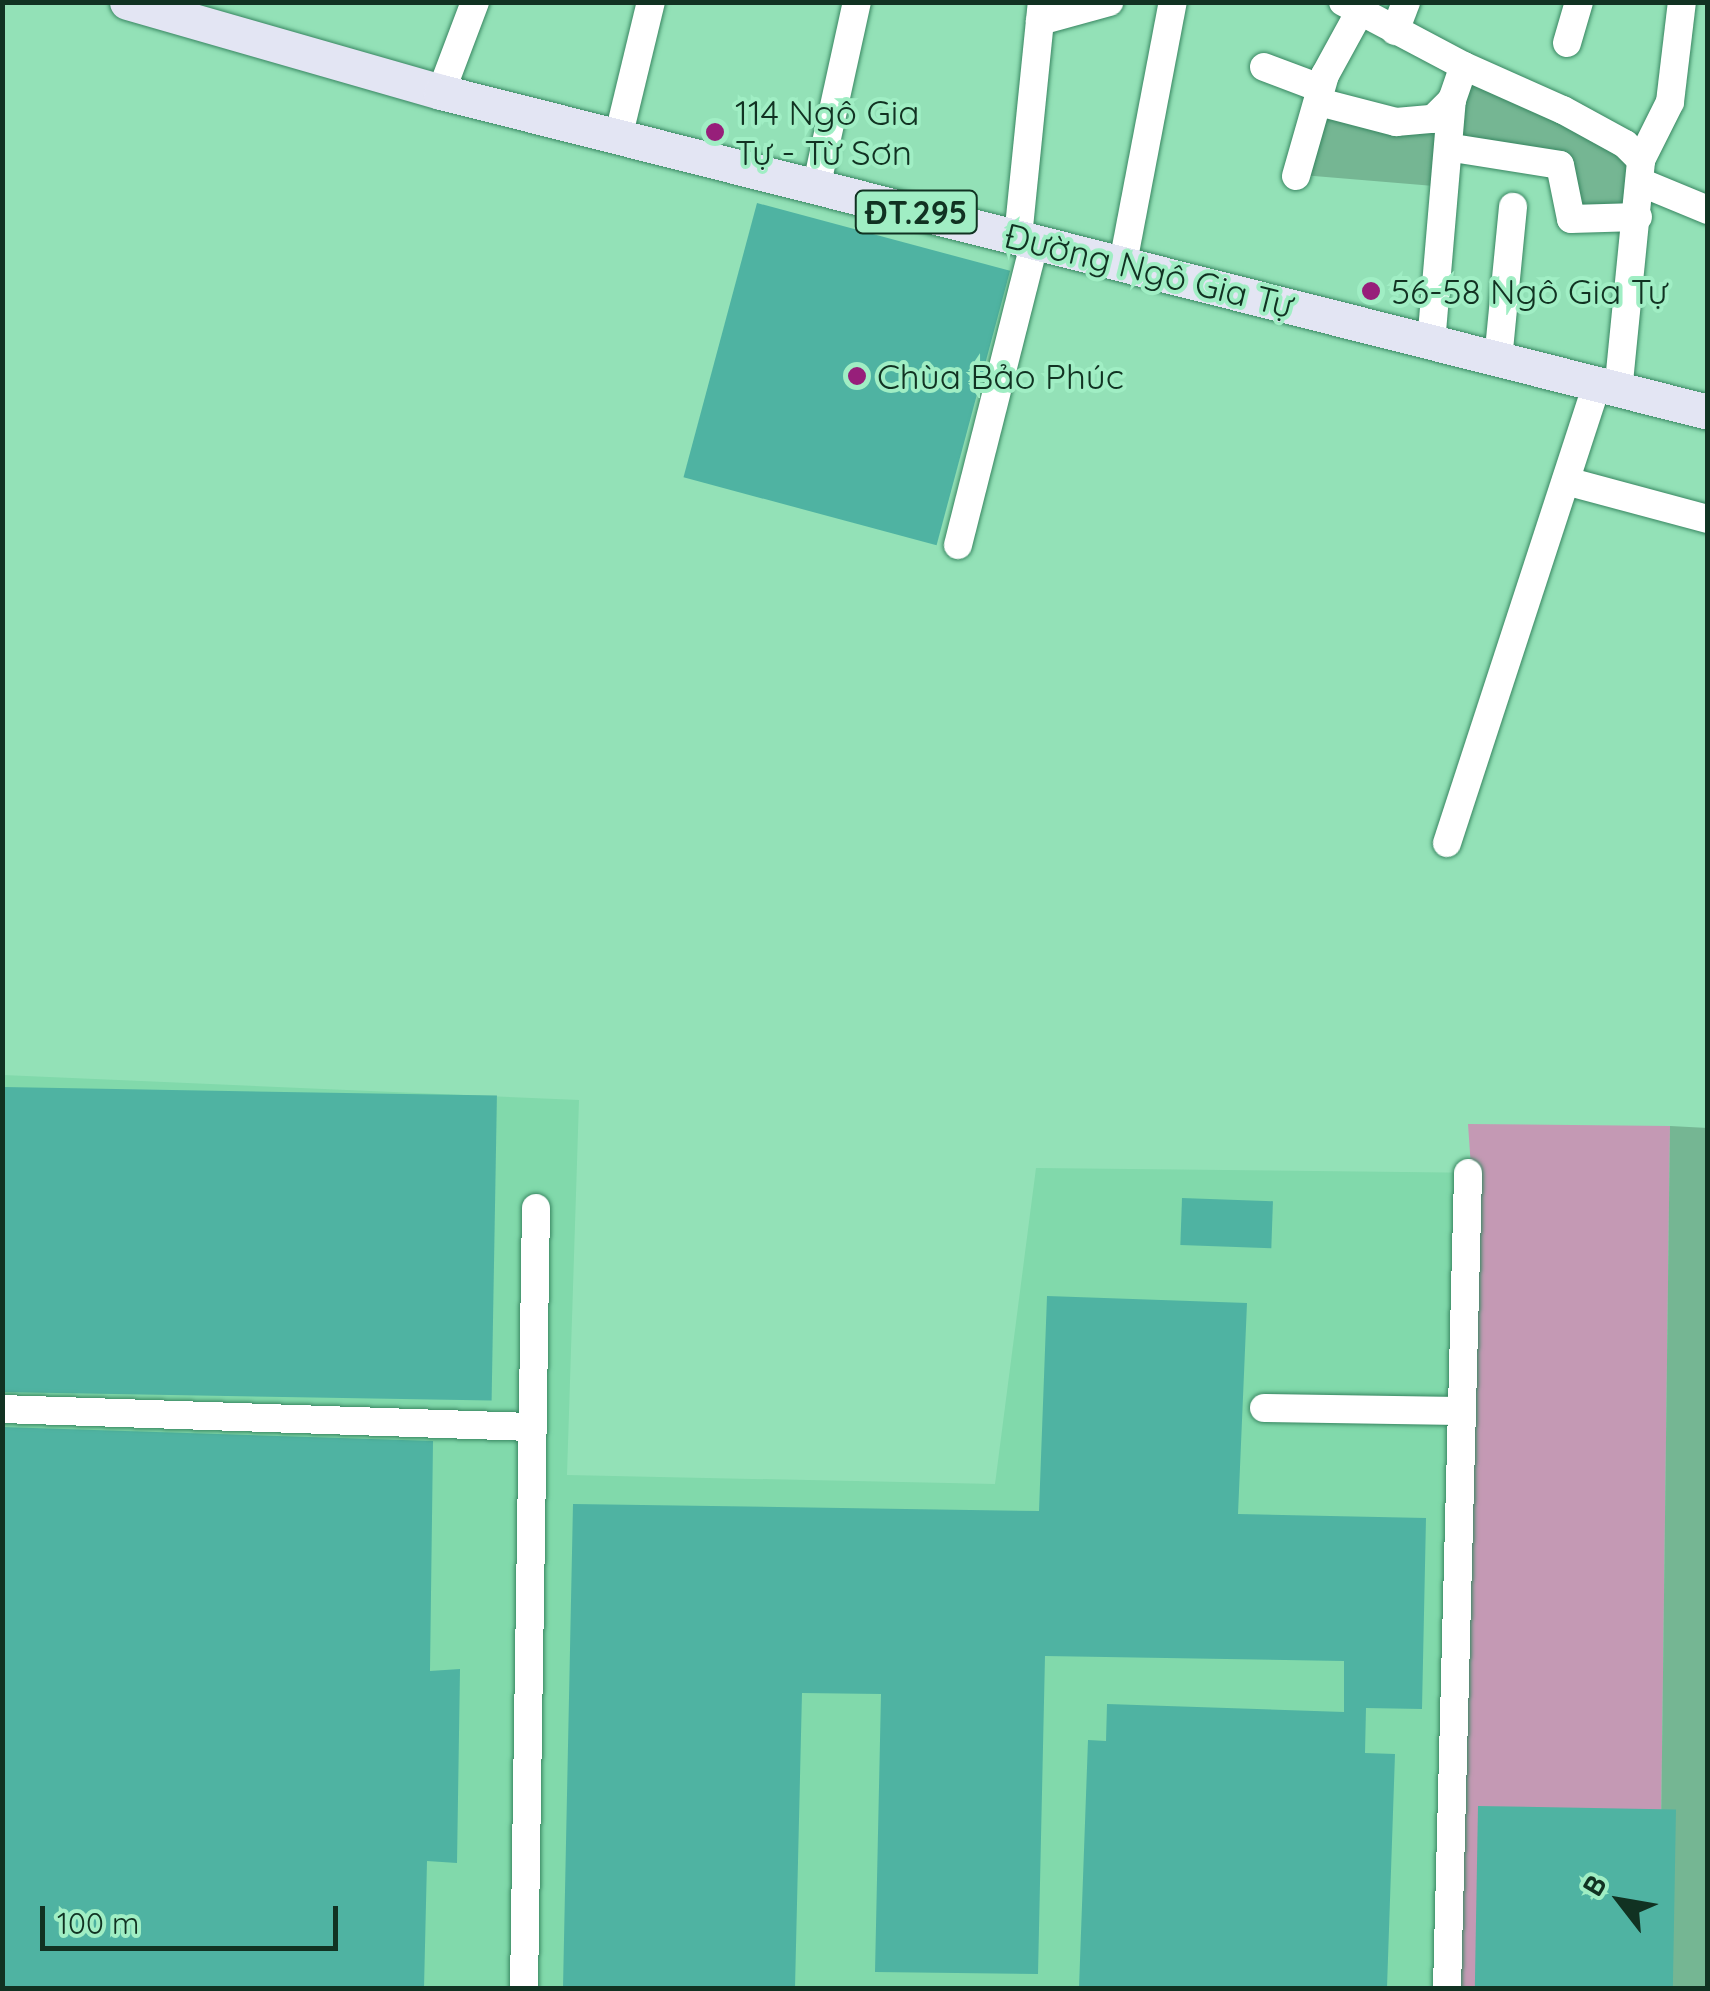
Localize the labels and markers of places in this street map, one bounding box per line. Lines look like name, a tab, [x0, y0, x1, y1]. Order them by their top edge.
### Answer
place label: 114 Ngô Gia Tự - Từ Sơn	[735, 91, 919, 173]
marker: 114 Ngô Gia Tự - Từ Sơn	[704, 121, 726, 143]
place label: 56-58 Ngô Gia Tự	[1391, 270, 1668, 312]
marker: 56-58 Ngô Gia Tự	[1360, 280, 1382, 302]
place label: Chùa Bảo Phúc	[877, 355, 1124, 397]
marker: Chùa Bảo Phúc	[846, 365, 868, 387]

